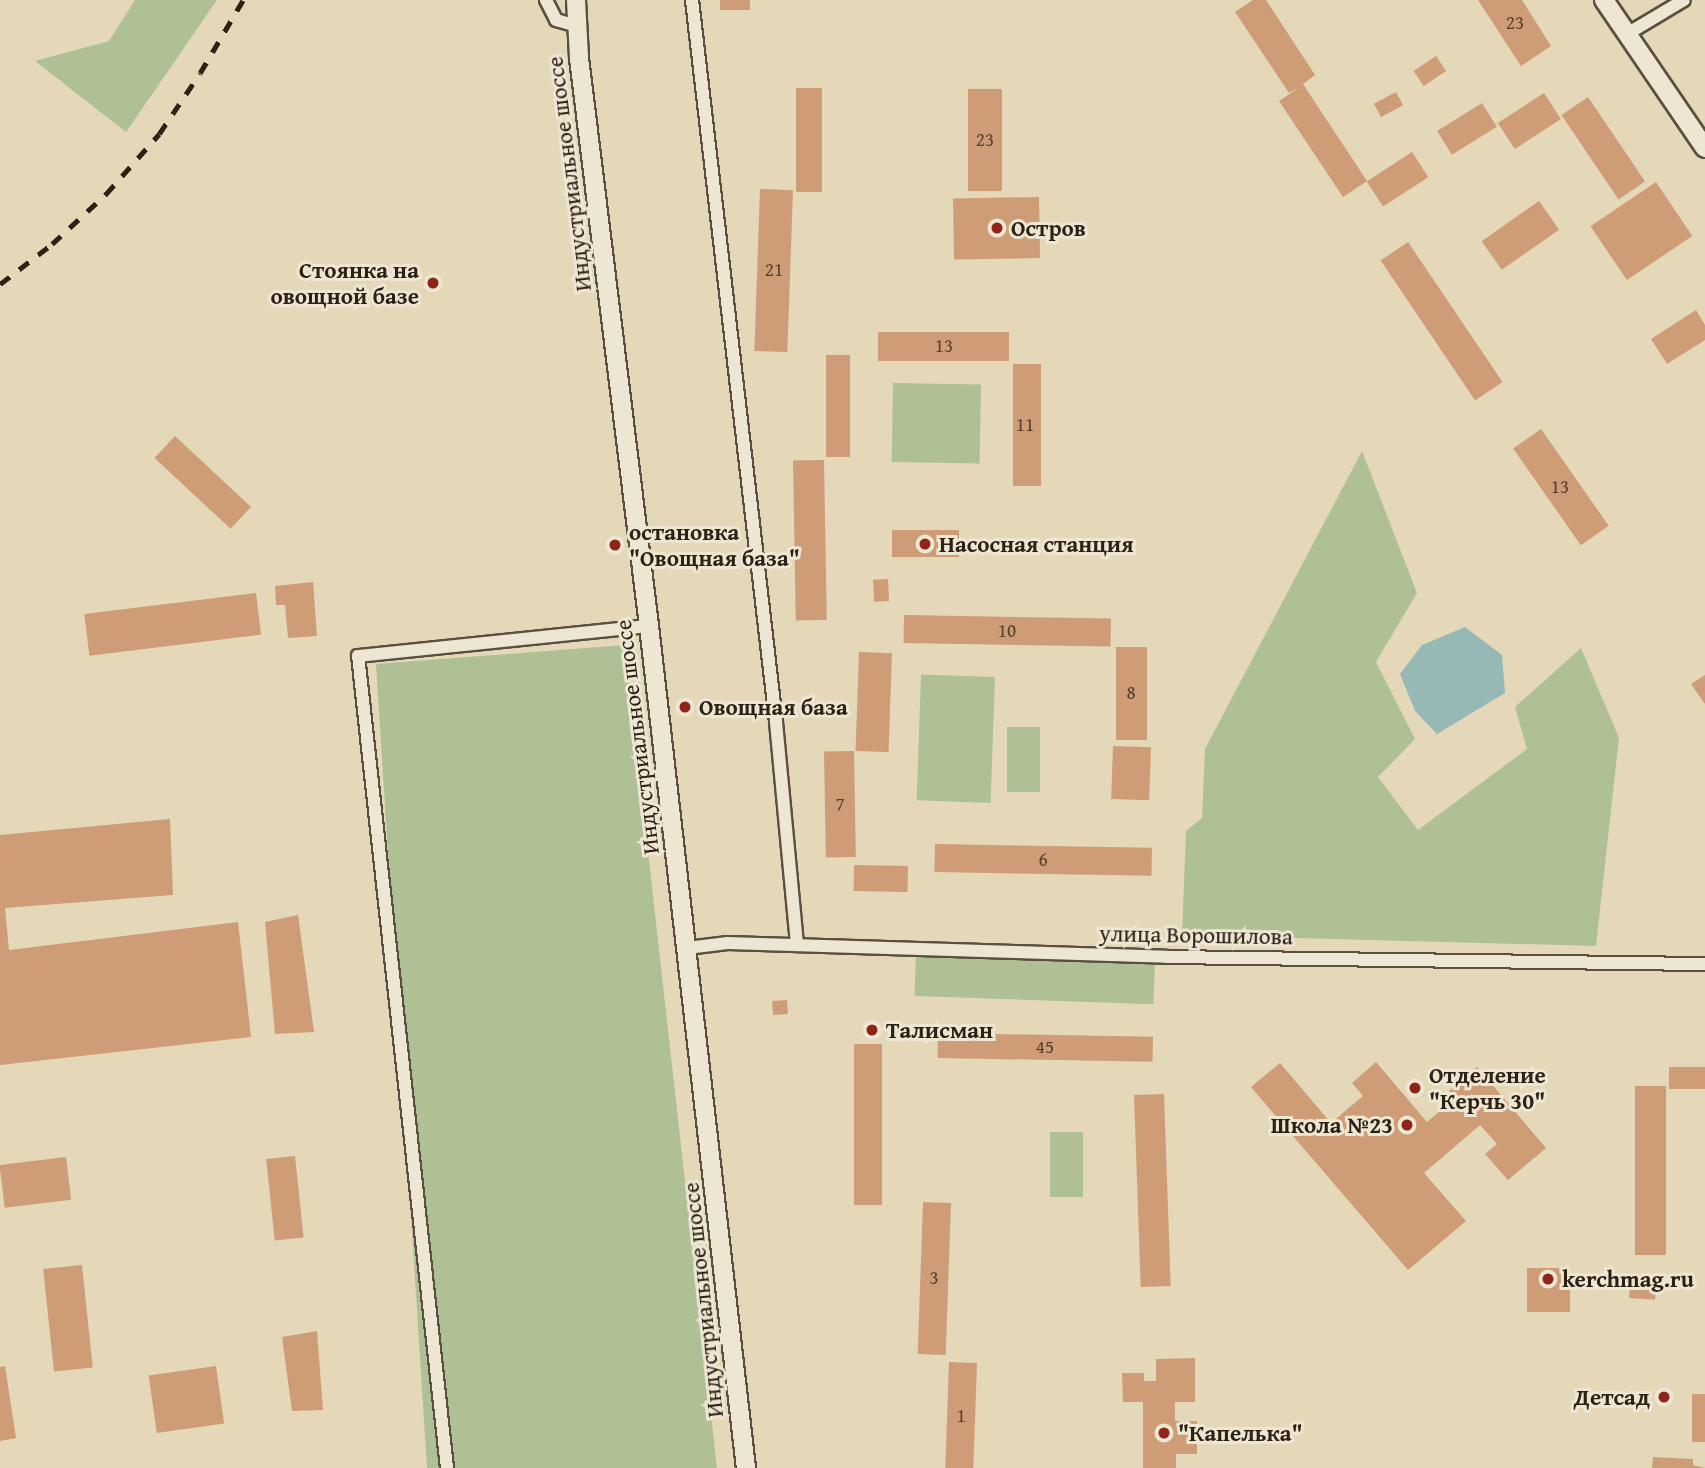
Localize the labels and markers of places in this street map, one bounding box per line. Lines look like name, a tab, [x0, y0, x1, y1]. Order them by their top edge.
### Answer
place label: Остров	[1011, 214, 1086, 242]
marker: Остров	[989, 220, 1005, 236]
place label: Стоянка на овощной базе	[270, 256, 419, 310]
marker: Стоянка на овощной базе	[425, 275, 441, 291]
place label: остановка "Овощная база"	[629, 518, 800, 572]
place label: Насосная станция	[939, 530, 1134, 558]
marker: Насосная станция	[917, 536, 933, 552]
marker: остановка "Овощная база"	[607, 537, 623, 553]
place label: Овощная база	[699, 693, 848, 721]
marker: Овощная база	[677, 699, 693, 715]
place label: Талисман	[886, 1016, 993, 1044]
marker: Талисман	[864, 1022, 880, 1038]
place label: Отделение "Керчь 30"	[1429, 1061, 1546, 1115]
marker: Отделение "Керчь 30"	[1407, 1080, 1423, 1096]
place label: Школа №23	[1271, 1111, 1393, 1139]
marker: Школа №23	[1399, 1117, 1415, 1133]
place label: kerchmag.ru	[1562, 1265, 1694, 1293]
marker: kerchmag.ru	[1540, 1271, 1556, 1287]
place label: Детсад	[1574, 1383, 1650, 1411]
marker: Детсад	[1656, 1389, 1672, 1405]
place label: "Капелька"	[1178, 1419, 1303, 1447]
marker: "Капелька"	[1156, 1425, 1172, 1441]

